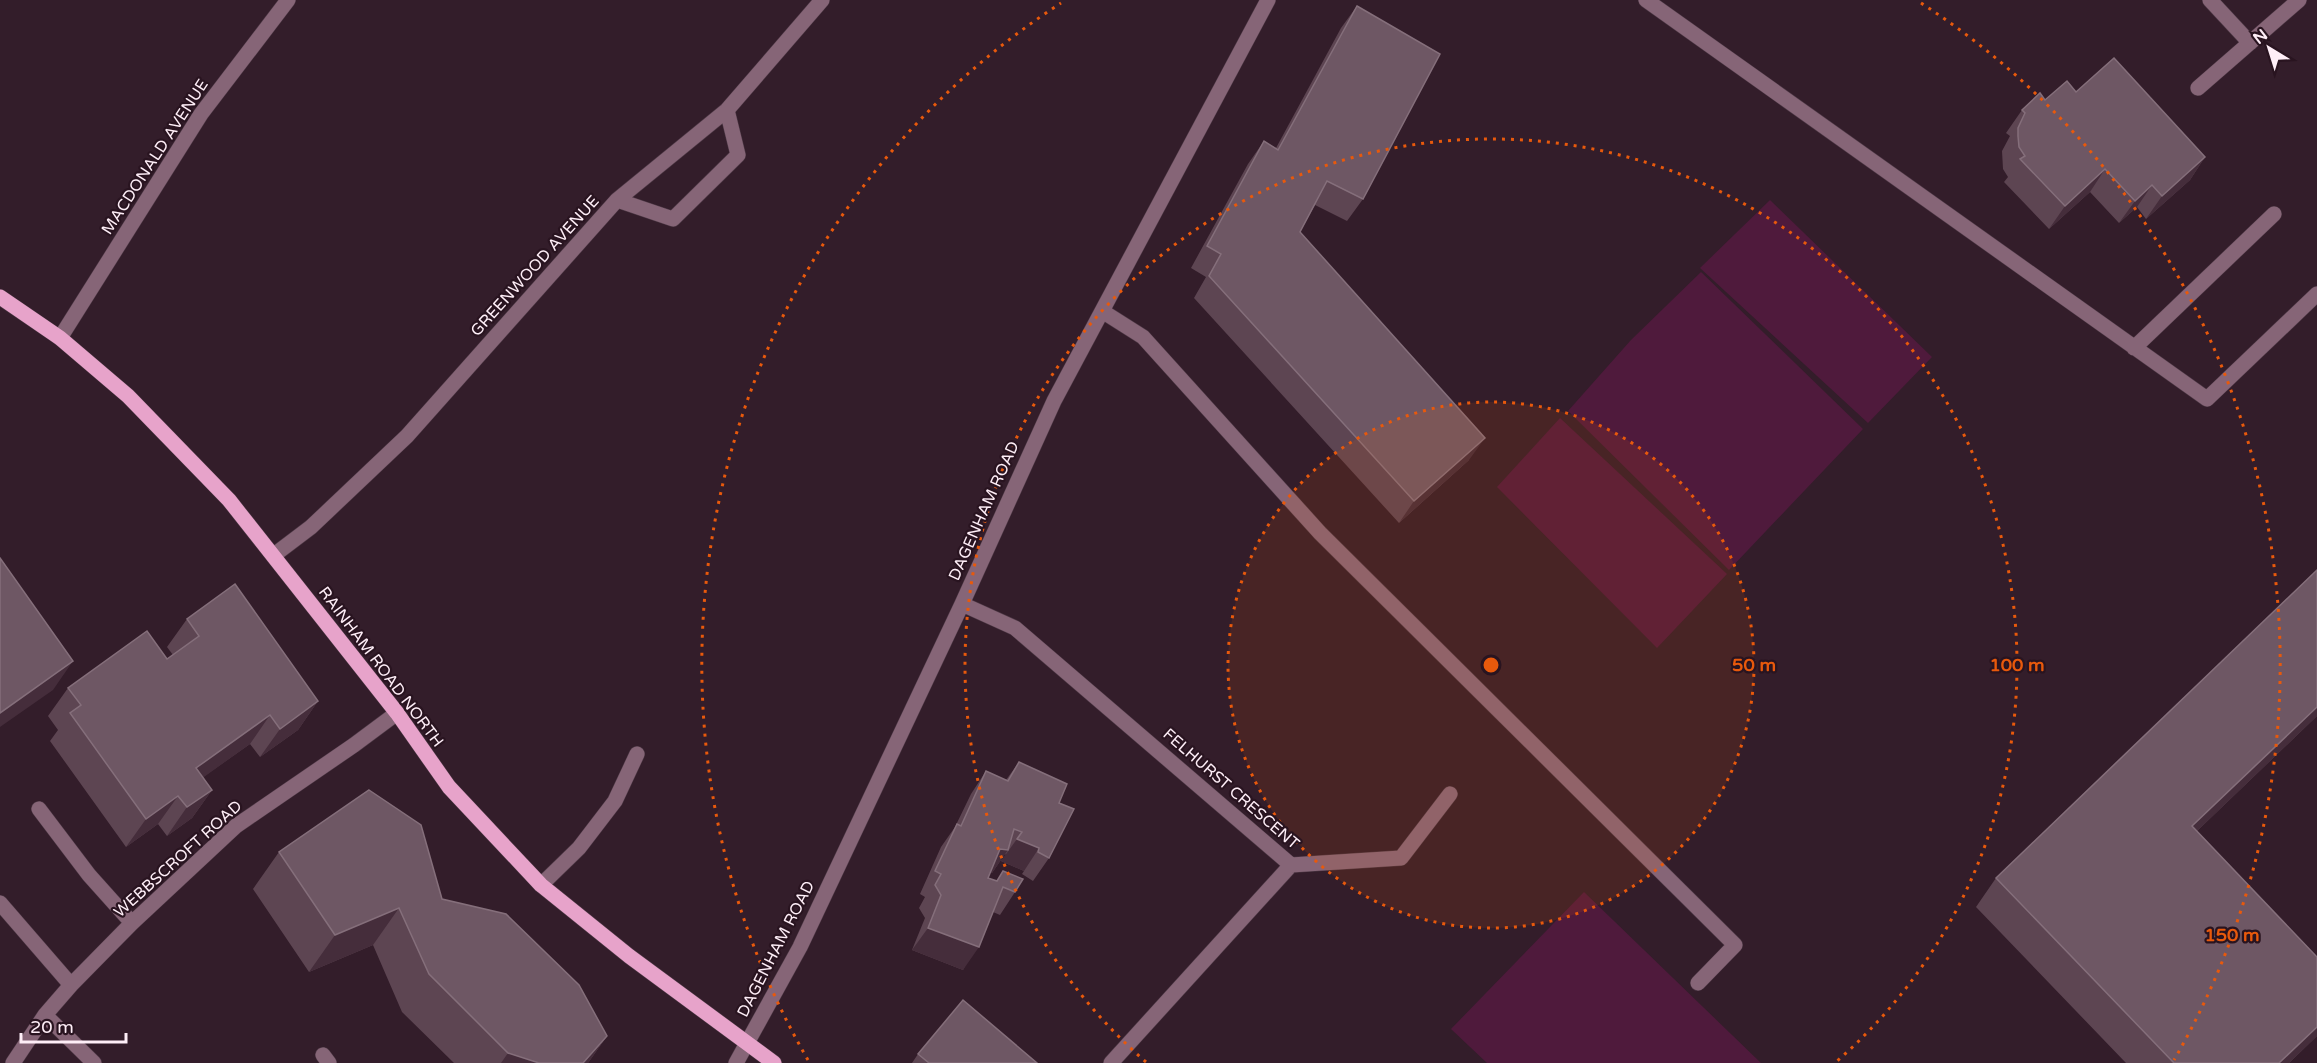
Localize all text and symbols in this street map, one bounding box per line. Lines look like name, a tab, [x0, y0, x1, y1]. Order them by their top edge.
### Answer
north arrow	[2239, 18, 2299, 78]
text: N	[2249, 25, 2272, 49]
street label: MACDONALD AVENUE	[97, 76, 213, 238]
street label: GREENWOOD AVENUE	[466, 191, 604, 341]
street label: DAGENHAM ROAD	[944, 438, 1024, 584]
street label: RAINHAM ROAD NORTH	[314, 583, 448, 751]
text: 50 m	[1732, 654, 1776, 676]
text: 100 m	[1989, 654, 2045, 676]
centre of rings	[1481, 655, 1501, 675]
street label: FELHURST CRESCENT	[1159, 724, 1304, 854]
street label: WEBBSCROFT ROAD	[110, 796, 246, 922]
street label: DAGENHAM ROAD	[733, 877, 819, 1021]
text: 150 m	[2204, 924, 2260, 946]
scale bar	[21, 1006, 126, 1044]
text: 20 m	[30, 1016, 74, 1038]

